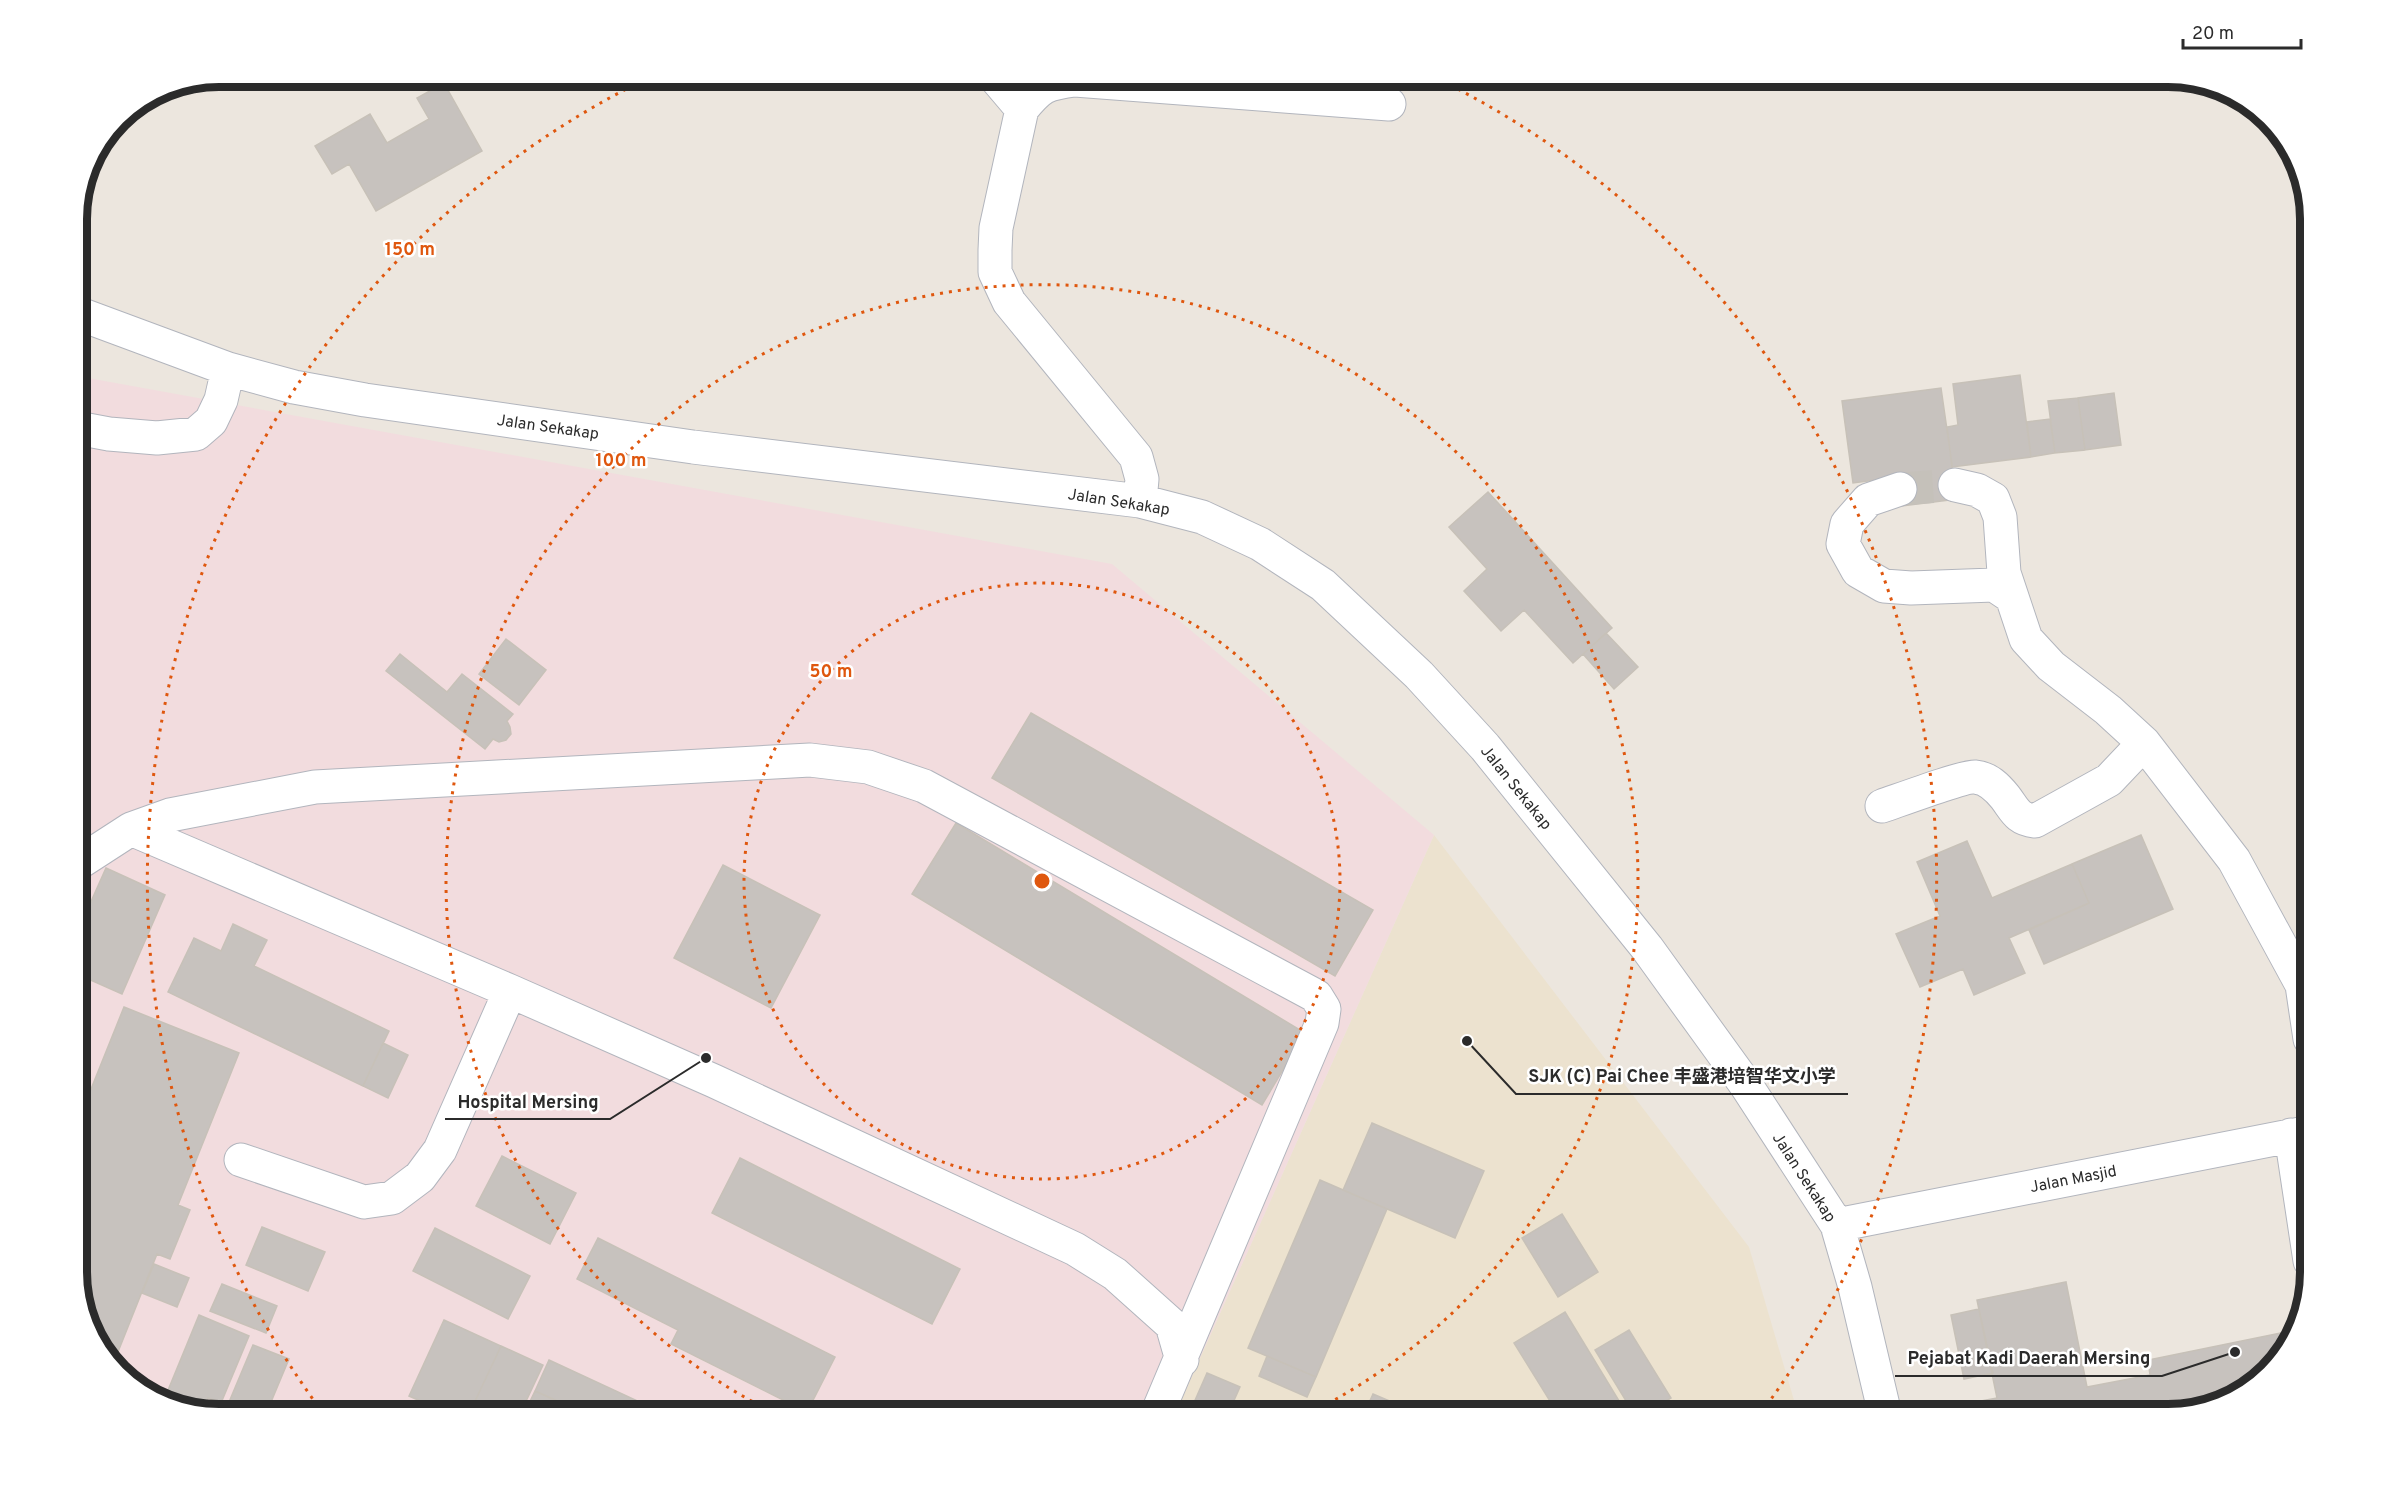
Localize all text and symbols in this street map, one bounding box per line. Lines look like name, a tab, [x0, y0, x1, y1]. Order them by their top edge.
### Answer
scale bar	[2183, 12, 2302, 50]
text: 20 m	[2192, 23, 2234, 46]
text: 150 m	[385, 239, 435, 262]
street label: Jalan Sekakap	[495, 411, 600, 445]
text: 100 m	[595, 450, 647, 473]
street label: Jalan Sekakap	[1066, 485, 1171, 521]
text: 50 m	[809, 661, 853, 684]
street label: Jalan Sekakap	[1475, 742, 1556, 835]
centre of rings	[1032, 871, 1052, 891]
callout: SJK (C) Pai Chee 丰盛港培智华文小学	[1516, 1058, 1848, 1094]
text: SJK (C) Pai Chee 丰盛港培智华文小学	[1528, 1066, 1836, 1089]
callout: Hospital Mersing	[445, 1083, 610, 1119]
text: Hospital Mersing	[457, 1092, 599, 1115]
street label: Jalan Sekakap	[1767, 1129, 1840, 1227]
street label: Jalan Masjid	[2028, 1162, 2119, 1198]
callout: Pejabat Kadi Daerah Mersing	[1895, 1340, 2162, 1376]
text: Pejabat Kadi Daerah Mersing	[1908, 1348, 2150, 1371]

